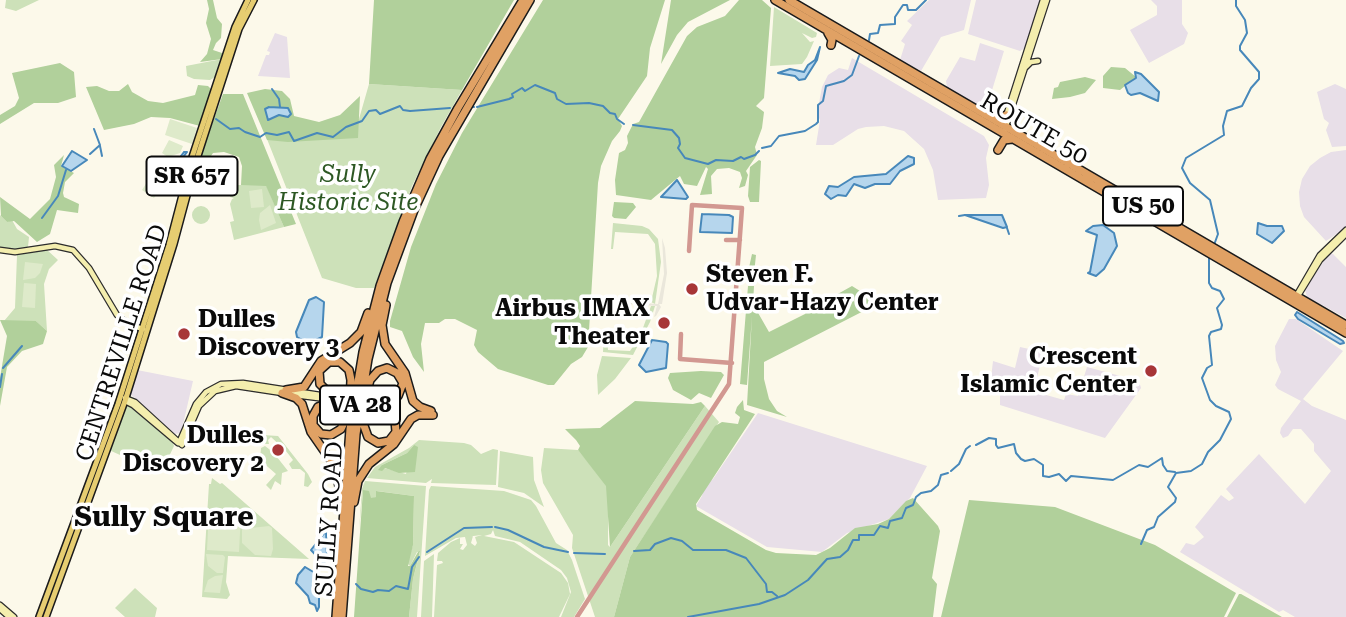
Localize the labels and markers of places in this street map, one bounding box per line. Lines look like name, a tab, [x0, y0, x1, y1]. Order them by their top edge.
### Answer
place label: Steven F. Udvar-Hazy Center	[706, 261, 939, 317]
marker: Steven F. Udvar-Hazy Center	[684, 281, 700, 297]
place label: Airbus IMAX Theater	[495, 295, 650, 351]
place label: Dulles Discovery 3	[198, 306, 339, 362]
marker: Airbus IMAX Theater	[656, 315, 672, 331]
marker: Dulles Discovery 3	[176, 326, 192, 342]
place label: Crescent Islamic Center	[960, 343, 1137, 399]
marker: Crescent Islamic Center	[1143, 363, 1159, 379]
place label: Dulles Discovery 2	[123, 422, 264, 478]
marker: Dulles Discovery 2	[270, 442, 286, 458]

